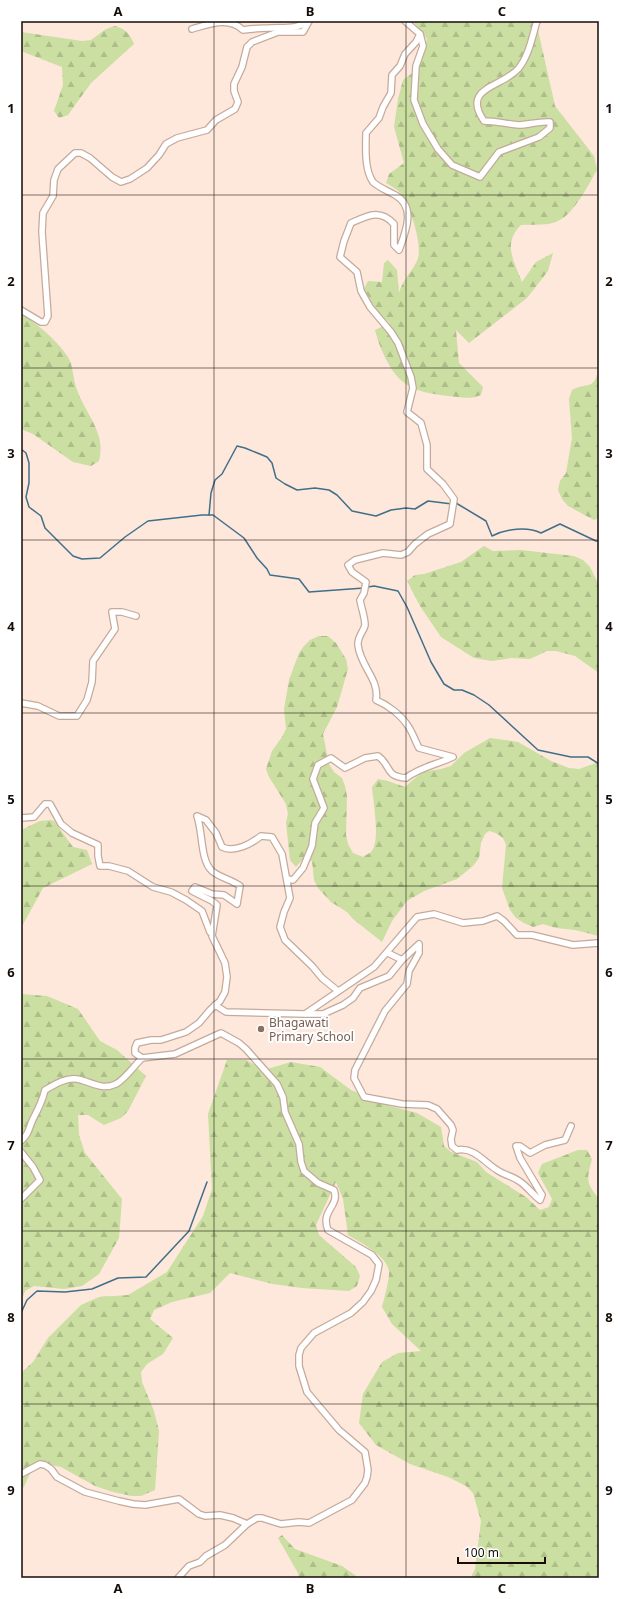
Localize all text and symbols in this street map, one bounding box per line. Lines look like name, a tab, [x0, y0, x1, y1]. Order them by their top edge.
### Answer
text: A	[114, 2, 123, 20]
text: B	[306, 2, 314, 20]
text: C	[498, 2, 506, 20]
text: 1	[7, 99, 15, 117]
text: 1	[605, 99, 613, 117]
text: 2	[7, 272, 15, 290]
text: 2	[605, 272, 613, 290]
text: 3	[7, 444, 15, 462]
text: 3	[605, 444, 613, 462]
text: 4	[7, 617, 15, 635]
text: 4	[605, 617, 613, 635]
text: 5	[7, 790, 15, 808]
text: 5	[605, 790, 613, 808]
text: 6	[7, 963, 15, 981]
text: 6	[605, 963, 613, 981]
place label: Bhagawati Primary School	[269, 1014, 354, 1045]
marker: Bhagawati Primary School	[256, 1024, 266, 1034]
text: 7	[7, 1136, 15, 1154]
text: 7	[605, 1136, 613, 1154]
text: 8	[7, 1308, 15, 1326]
text: 8	[605, 1308, 613, 1326]
text: 9	[7, 1481, 15, 1499]
text: 9	[605, 1481, 613, 1499]
scale bar	[458, 1539, 545, 1565]
text: 100 m	[464, 1544, 499, 1561]
text: A	[114, 1579, 123, 1597]
text: B	[306, 1579, 314, 1597]
text: C	[498, 1579, 506, 1597]

